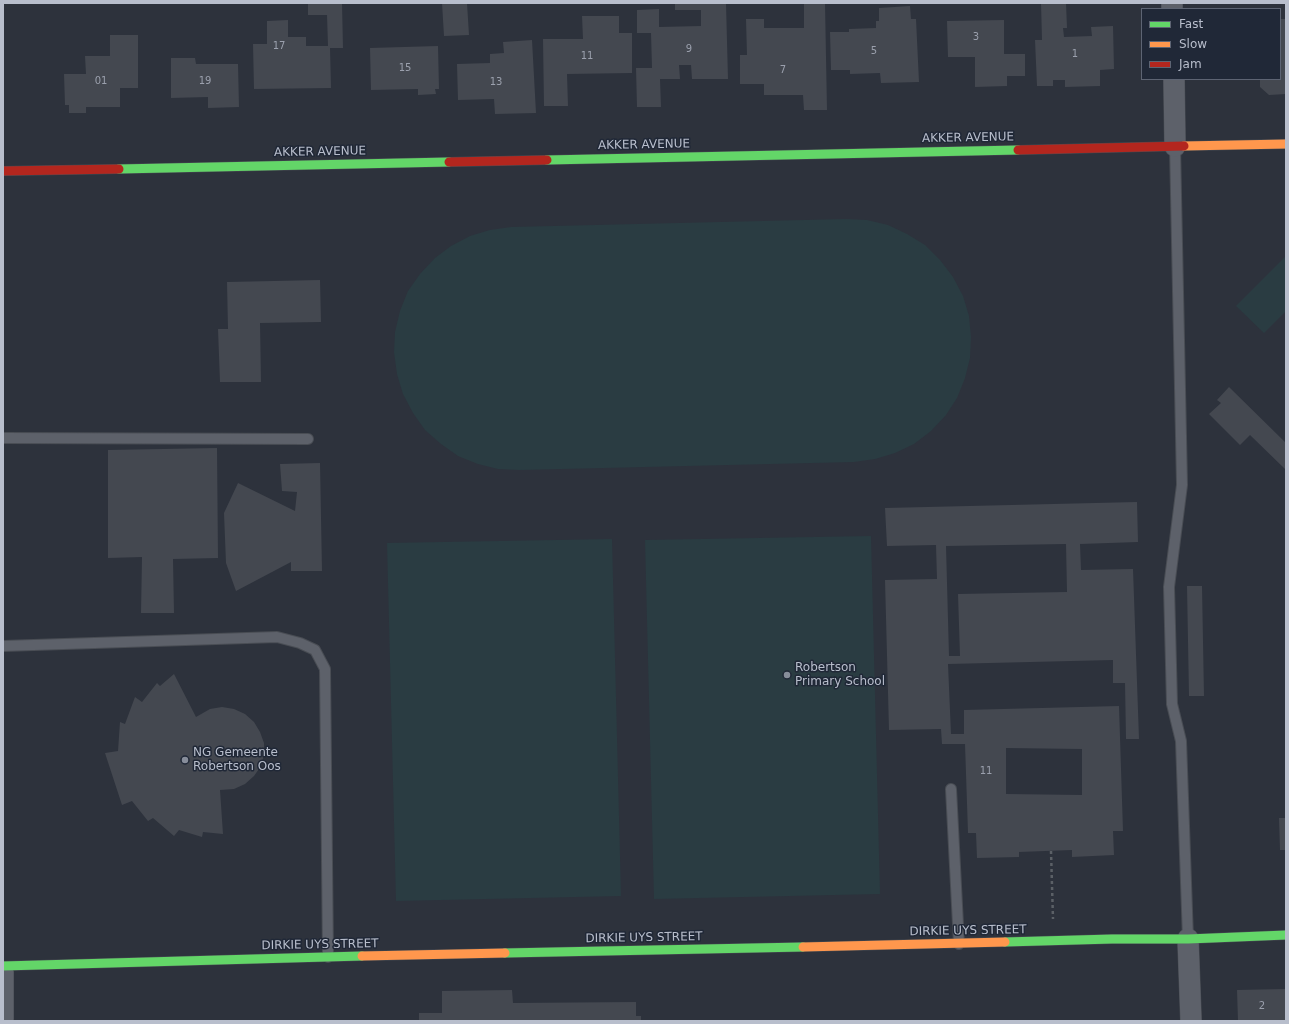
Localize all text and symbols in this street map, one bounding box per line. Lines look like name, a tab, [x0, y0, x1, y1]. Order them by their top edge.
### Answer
legend	[1141, 8, 1281, 80]
text: Fast	[1179, 17, 1203, 31]
house number: 3	[973, 31, 979, 43]
text: Slow	[1179, 37, 1207, 51]
house number: 17	[273, 40, 285, 52]
house number: 9	[686, 43, 692, 55]
house number: 5	[871, 45, 877, 57]
house number: 1	[1072, 48, 1078, 60]
house number: 11	[581, 50, 593, 62]
text: Jam	[1179, 57, 1202, 71]
house number: 15	[399, 62, 411, 74]
house number: 7	[780, 64, 786, 76]
house number: 01	[95, 75, 107, 87]
house number: 19	[199, 75, 211, 87]
house number: 13	[490, 76, 502, 88]
street label: AKKER AVENUE	[922, 130, 1014, 146]
street label: AKKER AVENUE	[598, 137, 690, 153]
street label: AKKER AVENUE	[274, 144, 366, 160]
place label: Robertson Primary School	[795, 661, 885, 689]
marker: Robertson Primary School	[782, 670, 792, 680]
place label: NG Gemeente Robertson Oos	[193, 746, 281, 774]
marker: NG Gemeente Robertson Oos	[180, 755, 190, 765]
house number: 11	[980, 765, 992, 777]
street label: DIRKIE UYS STREET	[909, 923, 1027, 939]
street label: DIRKIE UYS STREET	[585, 930, 703, 946]
street label: DIRKIE UYS STREET	[261, 937, 379, 953]
house number: 2	[1259, 1000, 1265, 1012]

